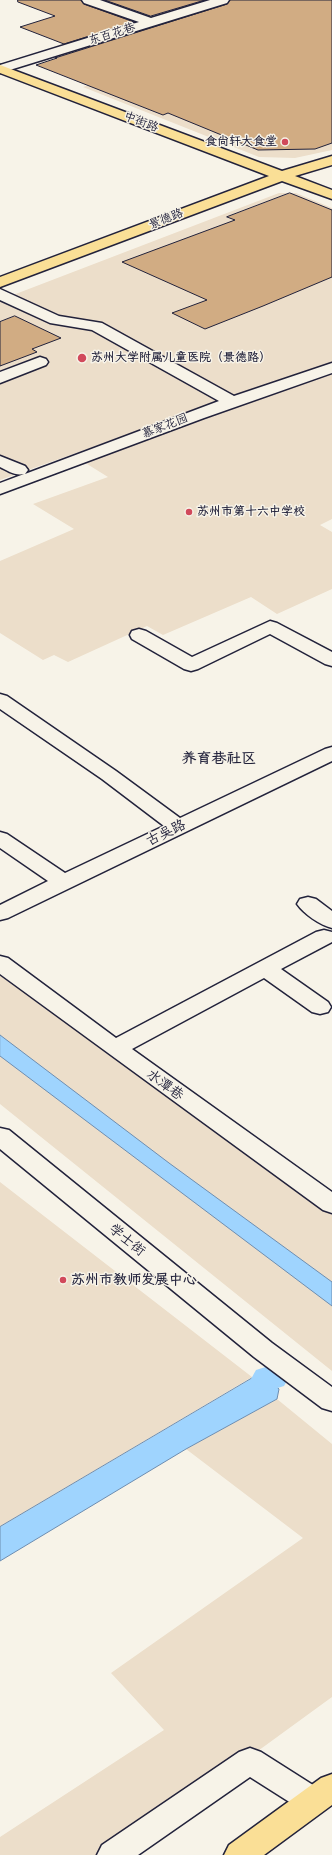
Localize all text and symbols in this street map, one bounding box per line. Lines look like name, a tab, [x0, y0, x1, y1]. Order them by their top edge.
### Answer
street label: 东百花巷	[87, 20, 137, 48]
street label: 中街路	[122, 109, 160, 135]
place label: 食尚轩大食堂	[205, 135, 277, 149]
marker: 食尚轩大食堂	[280, 137, 290, 147]
street label: 景德路	[147, 206, 185, 232]
place label: 苏州大学附属儿童医院（景德路）	[91, 351, 271, 365]
marker: 苏州大学附属儿童医院（景德路）	[76, 352, 88, 364]
street label: 慕家花园	[140, 411, 190, 441]
place label: 苏州市第十六中学校	[197, 505, 305, 519]
marker: 苏州市第十六中学校	[184, 507, 194, 517]
district label: 养育巷社区	[182, 750, 256, 768]
street label: 古吴路	[143, 816, 189, 850]
street label: 水潭巷	[143, 1066, 187, 1104]
street label: 学士街	[105, 1220, 149, 1260]
place label: 苏州市教师发展中心	[71, 1272, 197, 1288]
marker: 苏州市教师发展中心	[58, 1275, 68, 1285]

